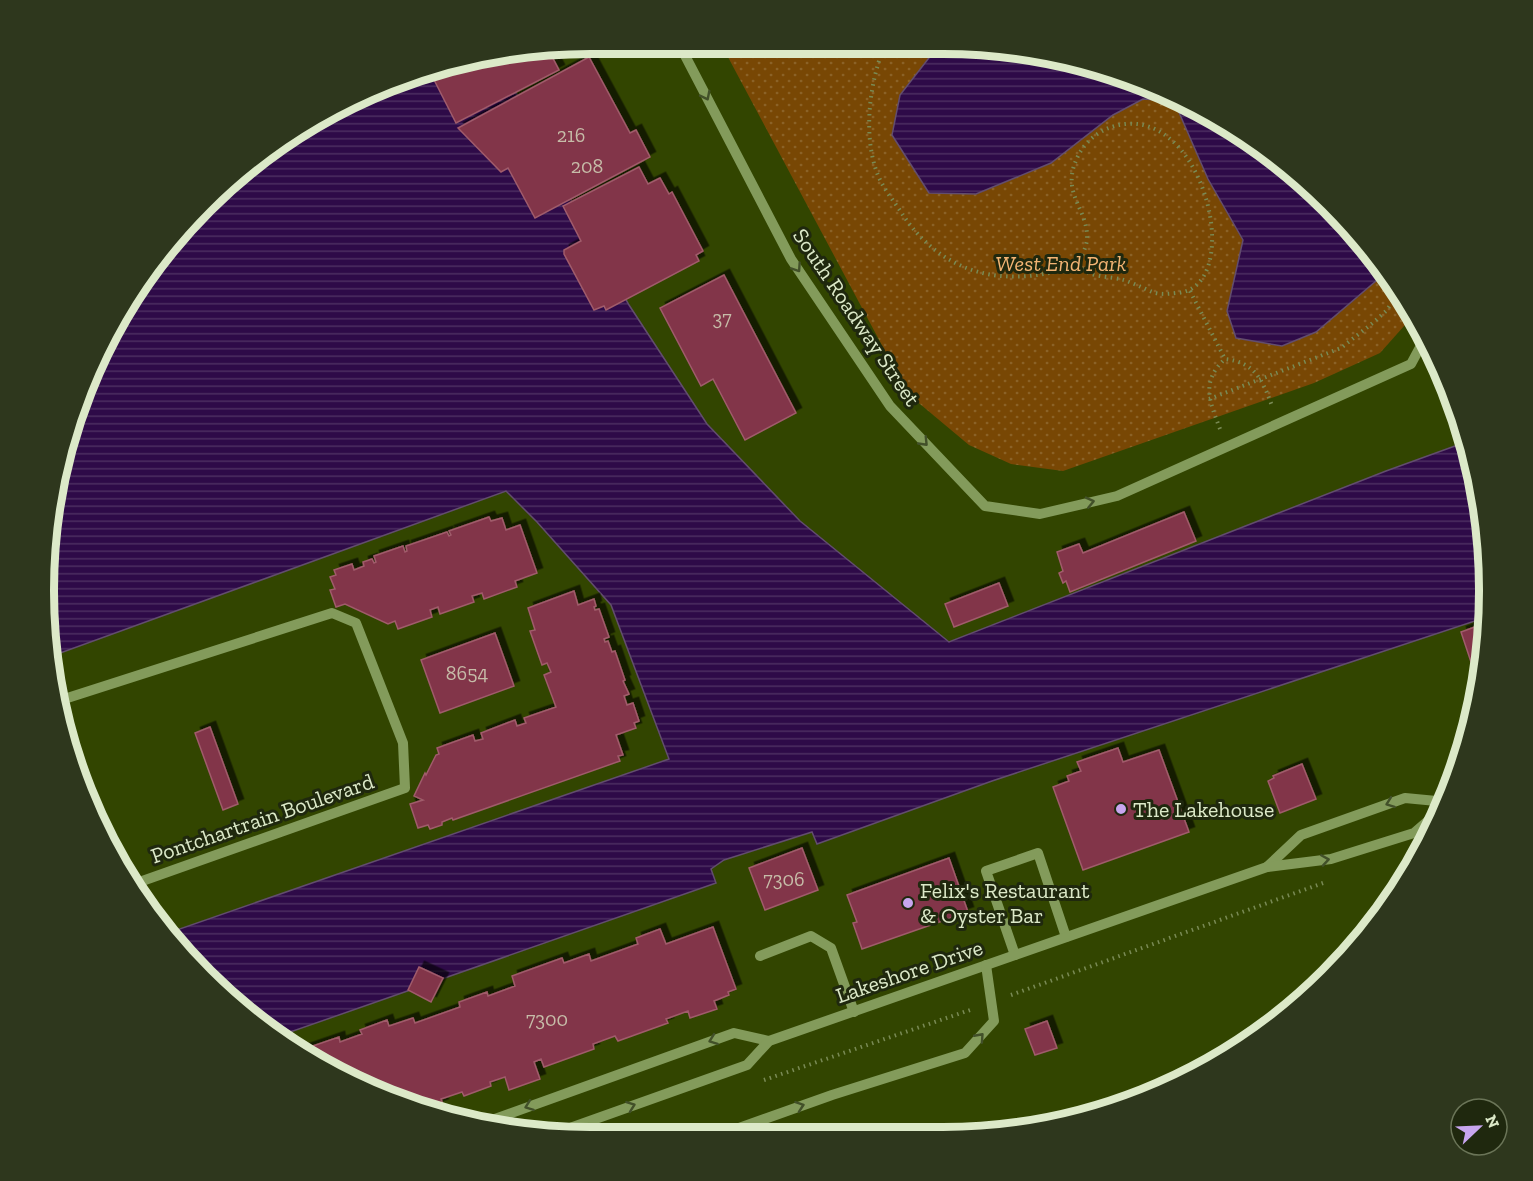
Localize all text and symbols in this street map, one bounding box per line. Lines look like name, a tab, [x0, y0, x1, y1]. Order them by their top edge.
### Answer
one-way arrow	[699, 89, 710, 100]
house number: 216	[557, 123, 585, 147]
house number: 208	[571, 154, 603, 178]
street label: South Roadway Street	[787, 223, 927, 412]
park label: West End Park	[996, 250, 1127, 277]
one-way arrow	[789, 262, 800, 273]
house number: 37	[712, 306, 732, 330]
one-way arrow	[917, 436, 928, 446]
one-way arrow	[1085, 497, 1095, 510]
house number: 8654	[446, 661, 488, 685]
street label: Pontchartrain Boulevard	[147, 768, 377, 869]
place label: The Lakehouse	[1133, 796, 1274, 823]
one-way arrow	[1385, 796, 1396, 808]
marker: The Lakehouse	[1114, 802, 1128, 816]
one-way arrow	[1320, 854, 1330, 866]
house number: 7306	[763, 867, 805, 891]
place label: Felix's Restaurant & Oyster Bar	[920, 877, 1090, 929]
marker: Felix's Restaurant & Oyster Bar	[901, 896, 915, 910]
street label: Lakeshore Drive	[832, 934, 986, 1009]
house number: 7300	[526, 1007, 568, 1031]
one-way arrow	[708, 1033, 719, 1046]
one-way arrow	[973, 1033, 984, 1044]
north arrow	[1449, 1097, 1509, 1157]
one-way arrow	[524, 1099, 535, 1112]
one-way arrow	[625, 1101, 636, 1114]
one-way arrow	[794, 1101, 805, 1114]
text: N	[1481, 1112, 1503, 1131]

